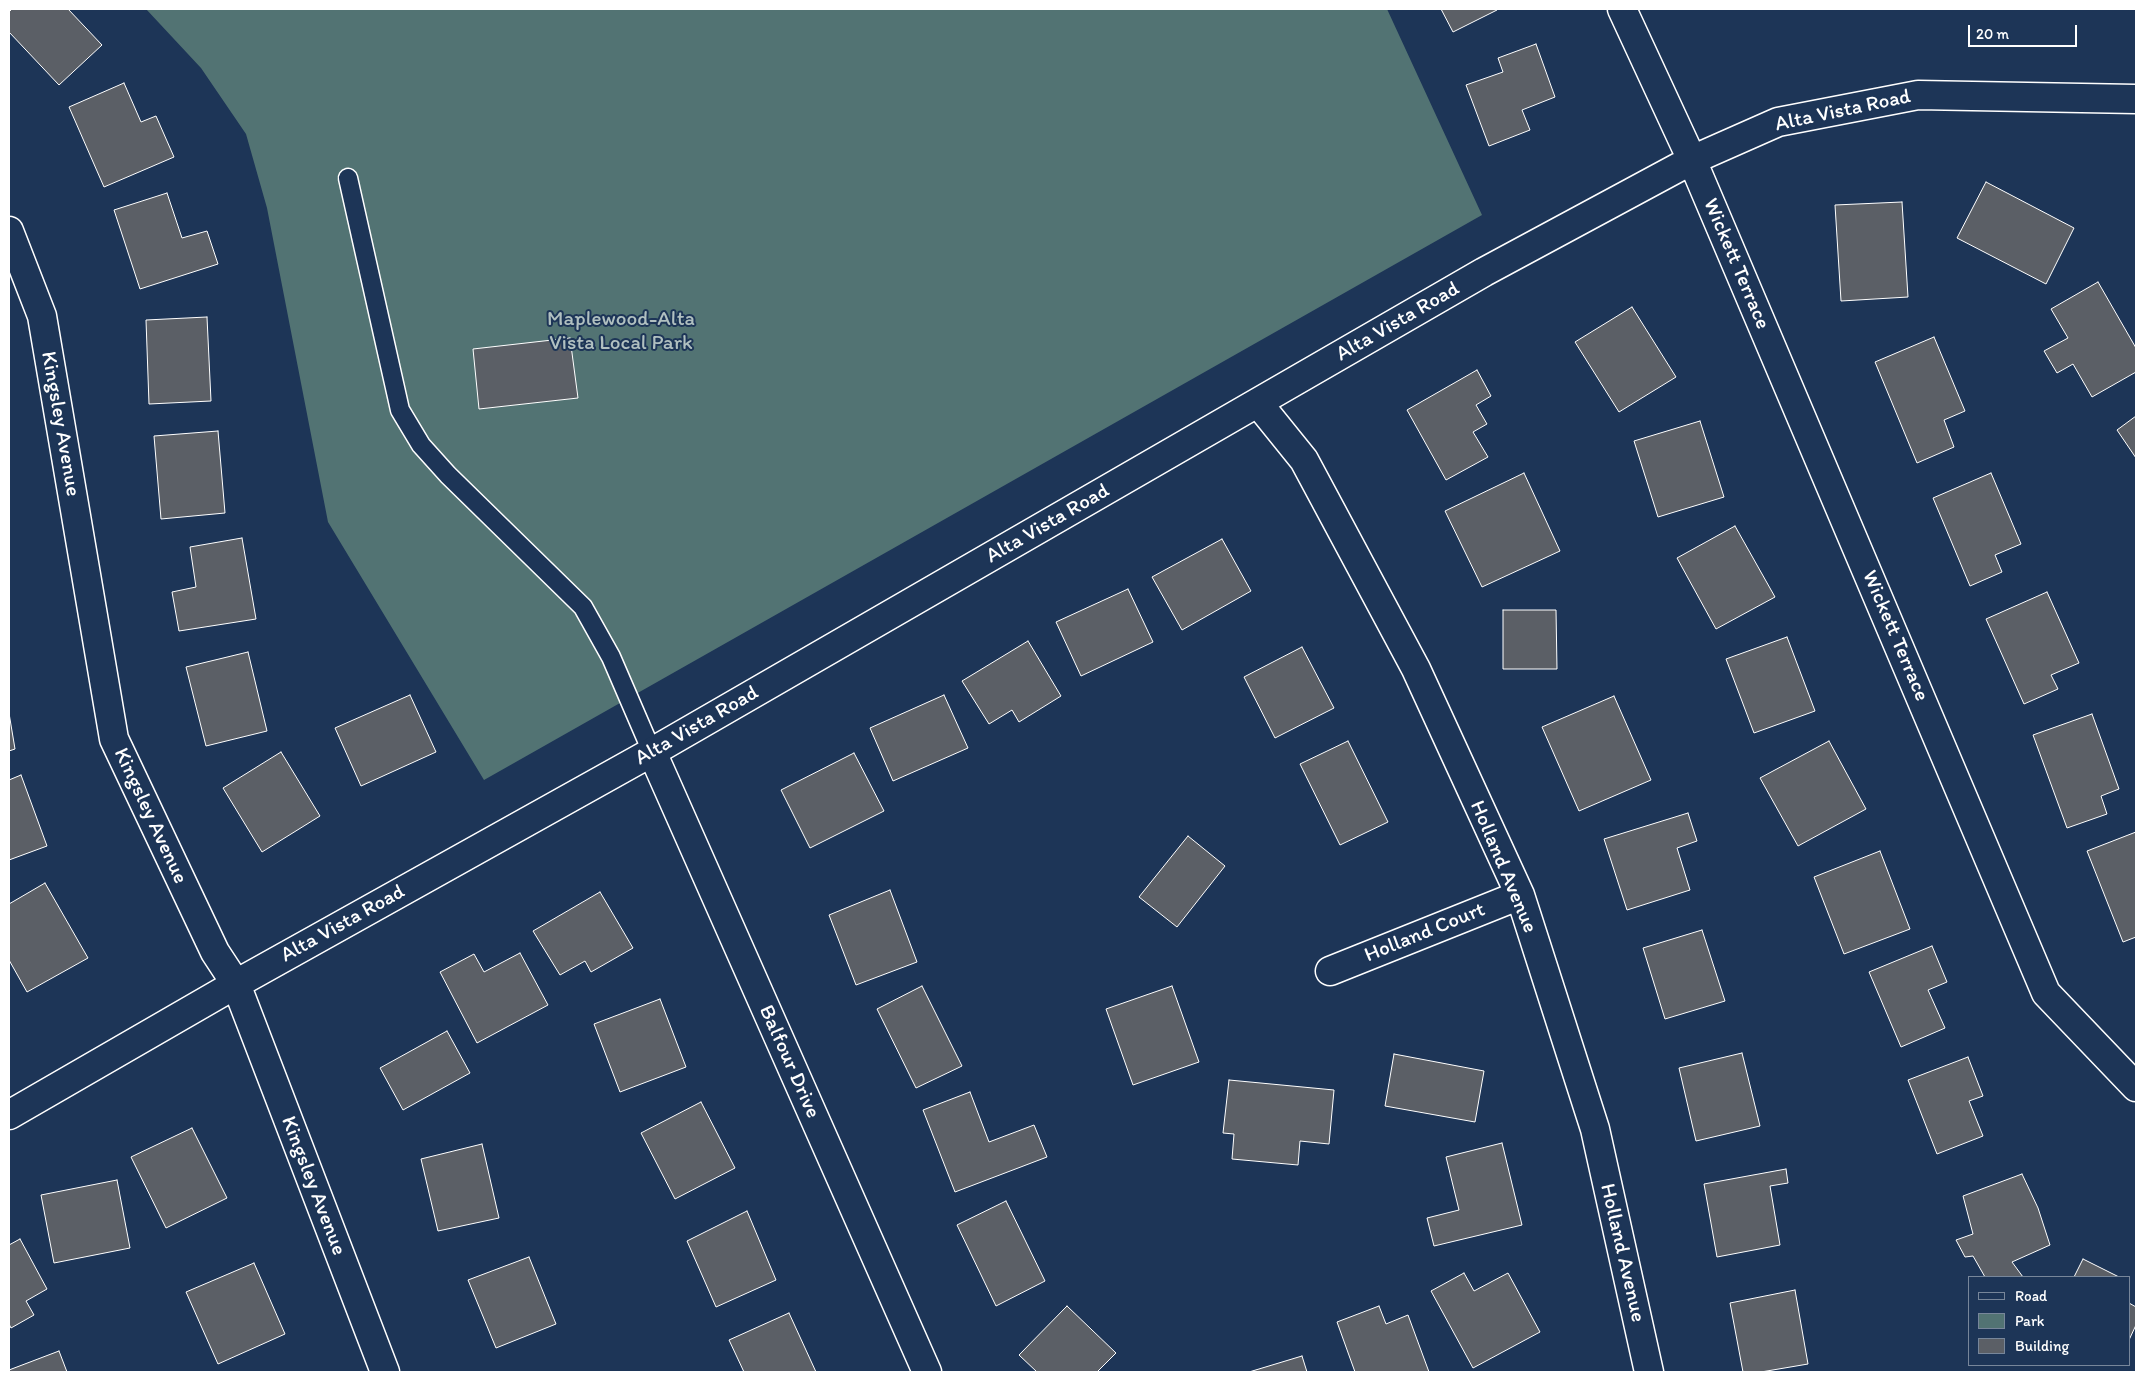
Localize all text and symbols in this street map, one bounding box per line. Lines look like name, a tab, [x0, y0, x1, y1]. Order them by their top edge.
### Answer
scale bar	[1970, 15, 2079, 47]
text: 20 m	[1976, 25, 2009, 43]
street label: Alta Vista Road	[1773, 84, 1913, 138]
street label: Wickett Terrace	[1697, 195, 1775, 333]
street label: Alta Vista Road	[1332, 277, 1464, 367]
park label: Maplewood-Alta Vista Local Park	[547, 307, 695, 357]
street label: Kingsley Avenue	[35, 349, 85, 499]
street label: Alta Vista Road	[982, 479, 1114, 569]
street label: Wickett Terrace	[1856, 567, 1934, 705]
street label: Alta Vista Road	[631, 681, 763, 771]
street label: Kingsley Avenue	[108, 744, 192, 888]
street label: Holland Avenue	[1464, 797, 1542, 937]
street label: Alta Vista Road	[276, 879, 410, 969]
street label: Holland Court	[1361, 897, 1489, 969]
street label: Balfour Drive	[753, 1002, 825, 1122]
street label: Kingsley Avenue	[275, 1113, 351, 1259]
street label: Holland Avenue	[1594, 1181, 1650, 1325]
legend	[1968, 1276, 2130, 1366]
text: Road	[2015, 1287, 2047, 1305]
text: Park	[2015, 1312, 2045, 1330]
text: Building	[2015, 1337, 2069, 1355]

